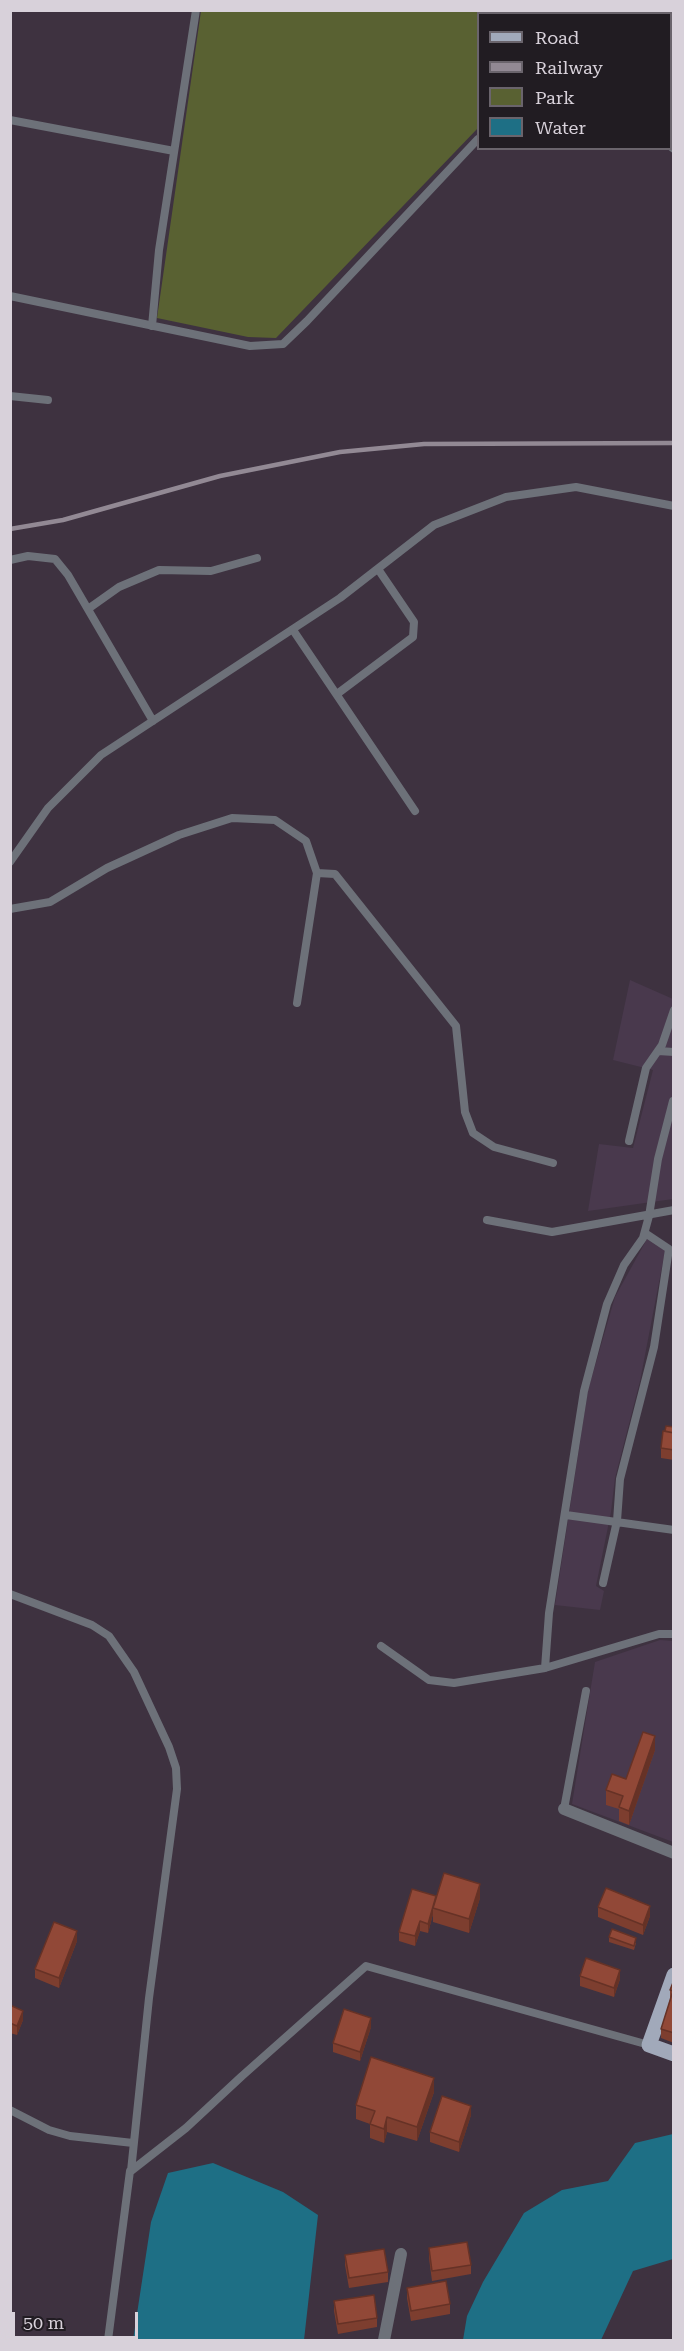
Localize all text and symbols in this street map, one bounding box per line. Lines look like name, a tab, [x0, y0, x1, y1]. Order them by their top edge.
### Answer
legend	[477, 12, 672, 150]
text: Road	[535, 27, 579, 48]
text: Railway	[535, 57, 603, 78]
text: Park	[535, 87, 575, 108]
text: Water	[535, 117, 586, 138]
scale bar	[15, 2300, 141, 2338]
text: 50 m	[23, 2312, 64, 2333]

